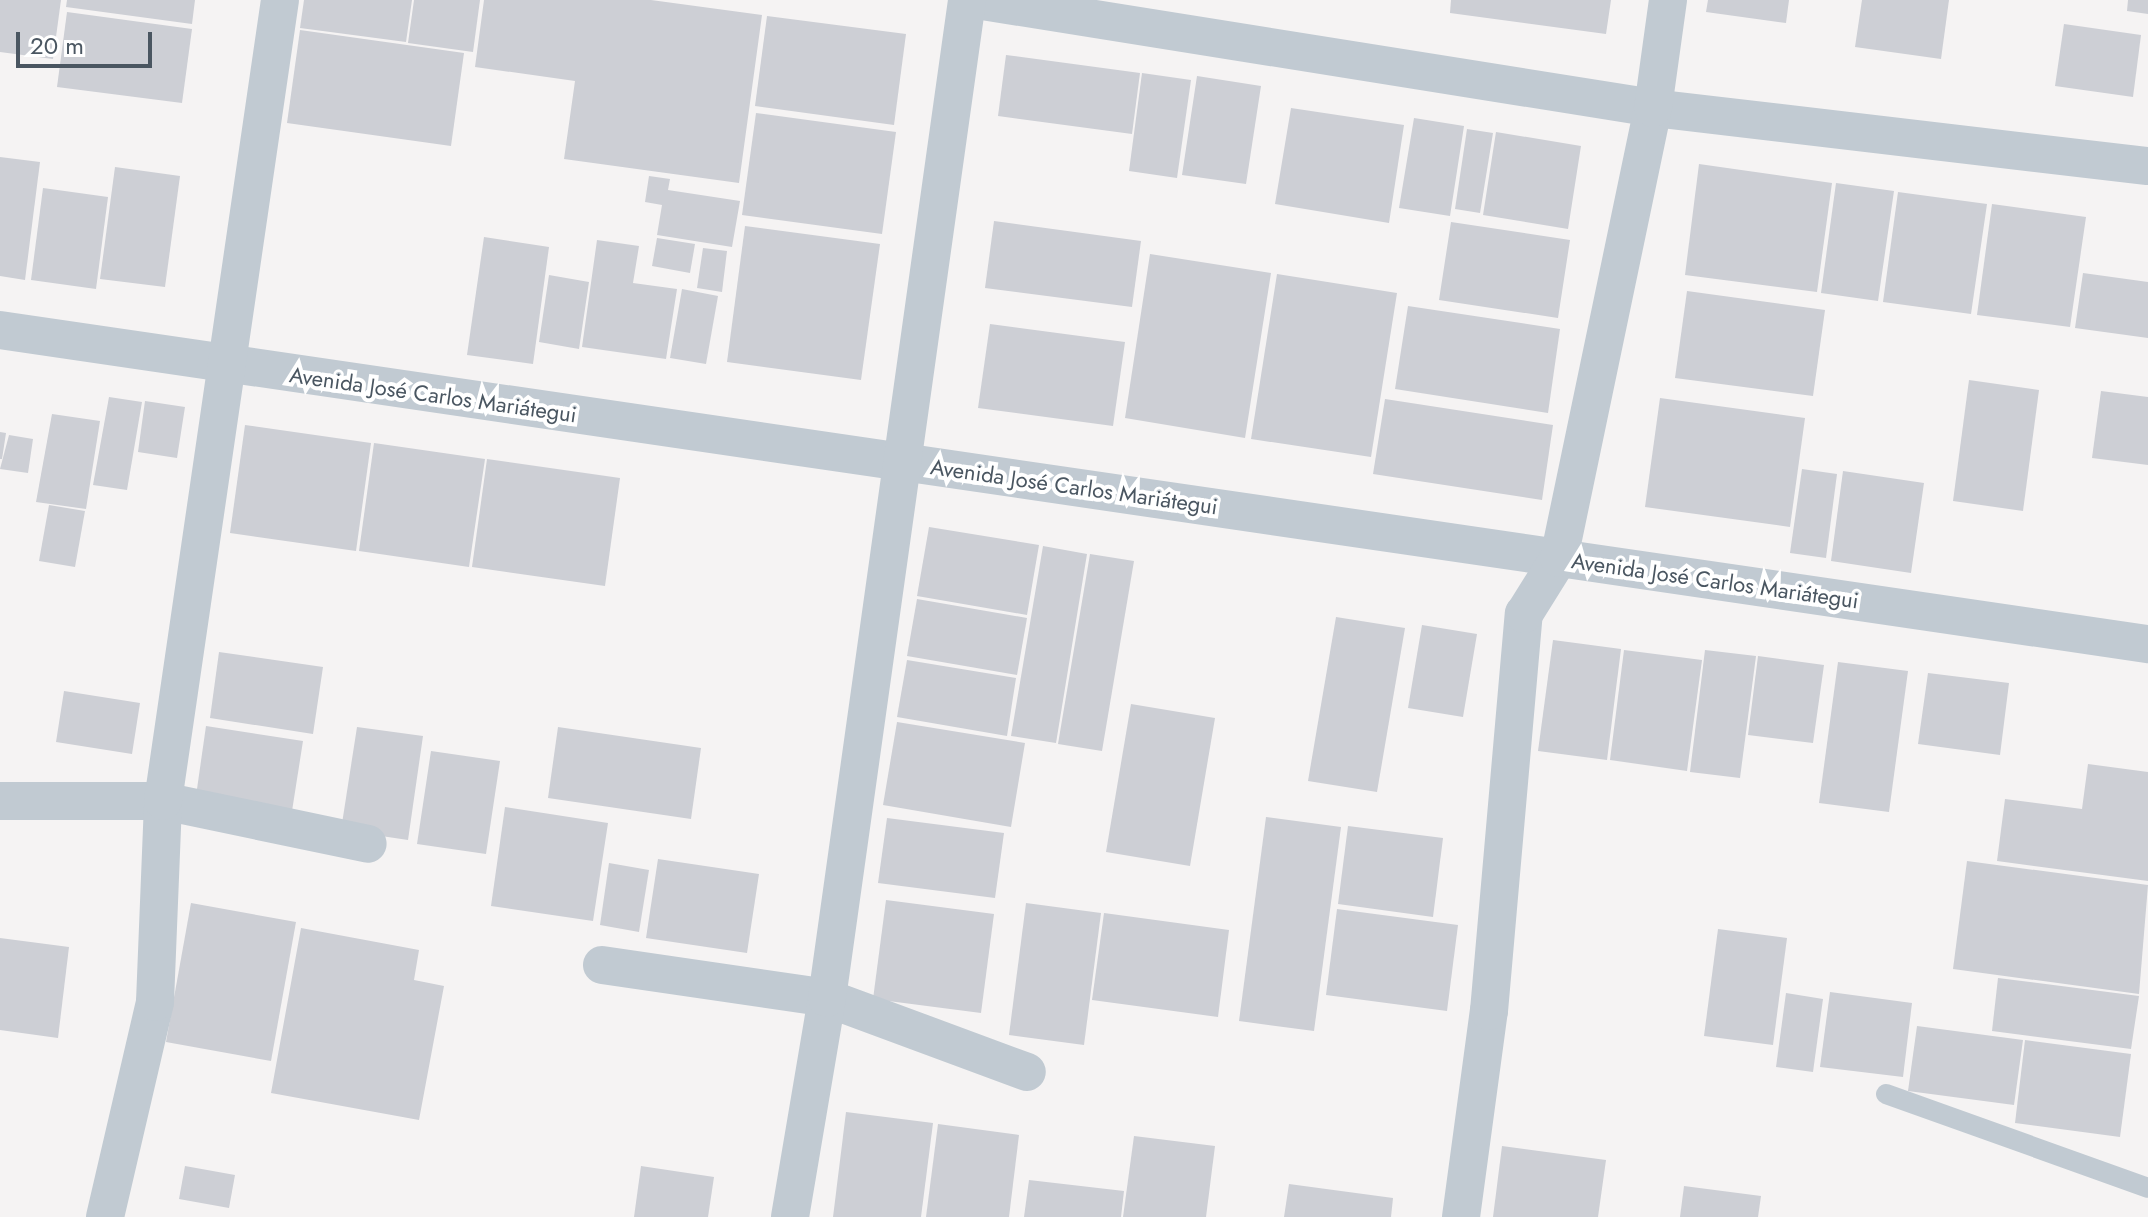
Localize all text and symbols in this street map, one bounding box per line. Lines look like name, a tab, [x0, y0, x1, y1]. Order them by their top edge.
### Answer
scale bar	[20, 16, 156, 66]
text: 20 m	[30, 28, 84, 63]
street label: Avenida José Carlos Mariátegui	[288, 362, 578, 428]
street label: Avenida José Carlos Mariátegui	[929, 454, 1219, 520]
street label: Avenida José Carlos Mariátegui	[1570, 548, 1860, 614]

